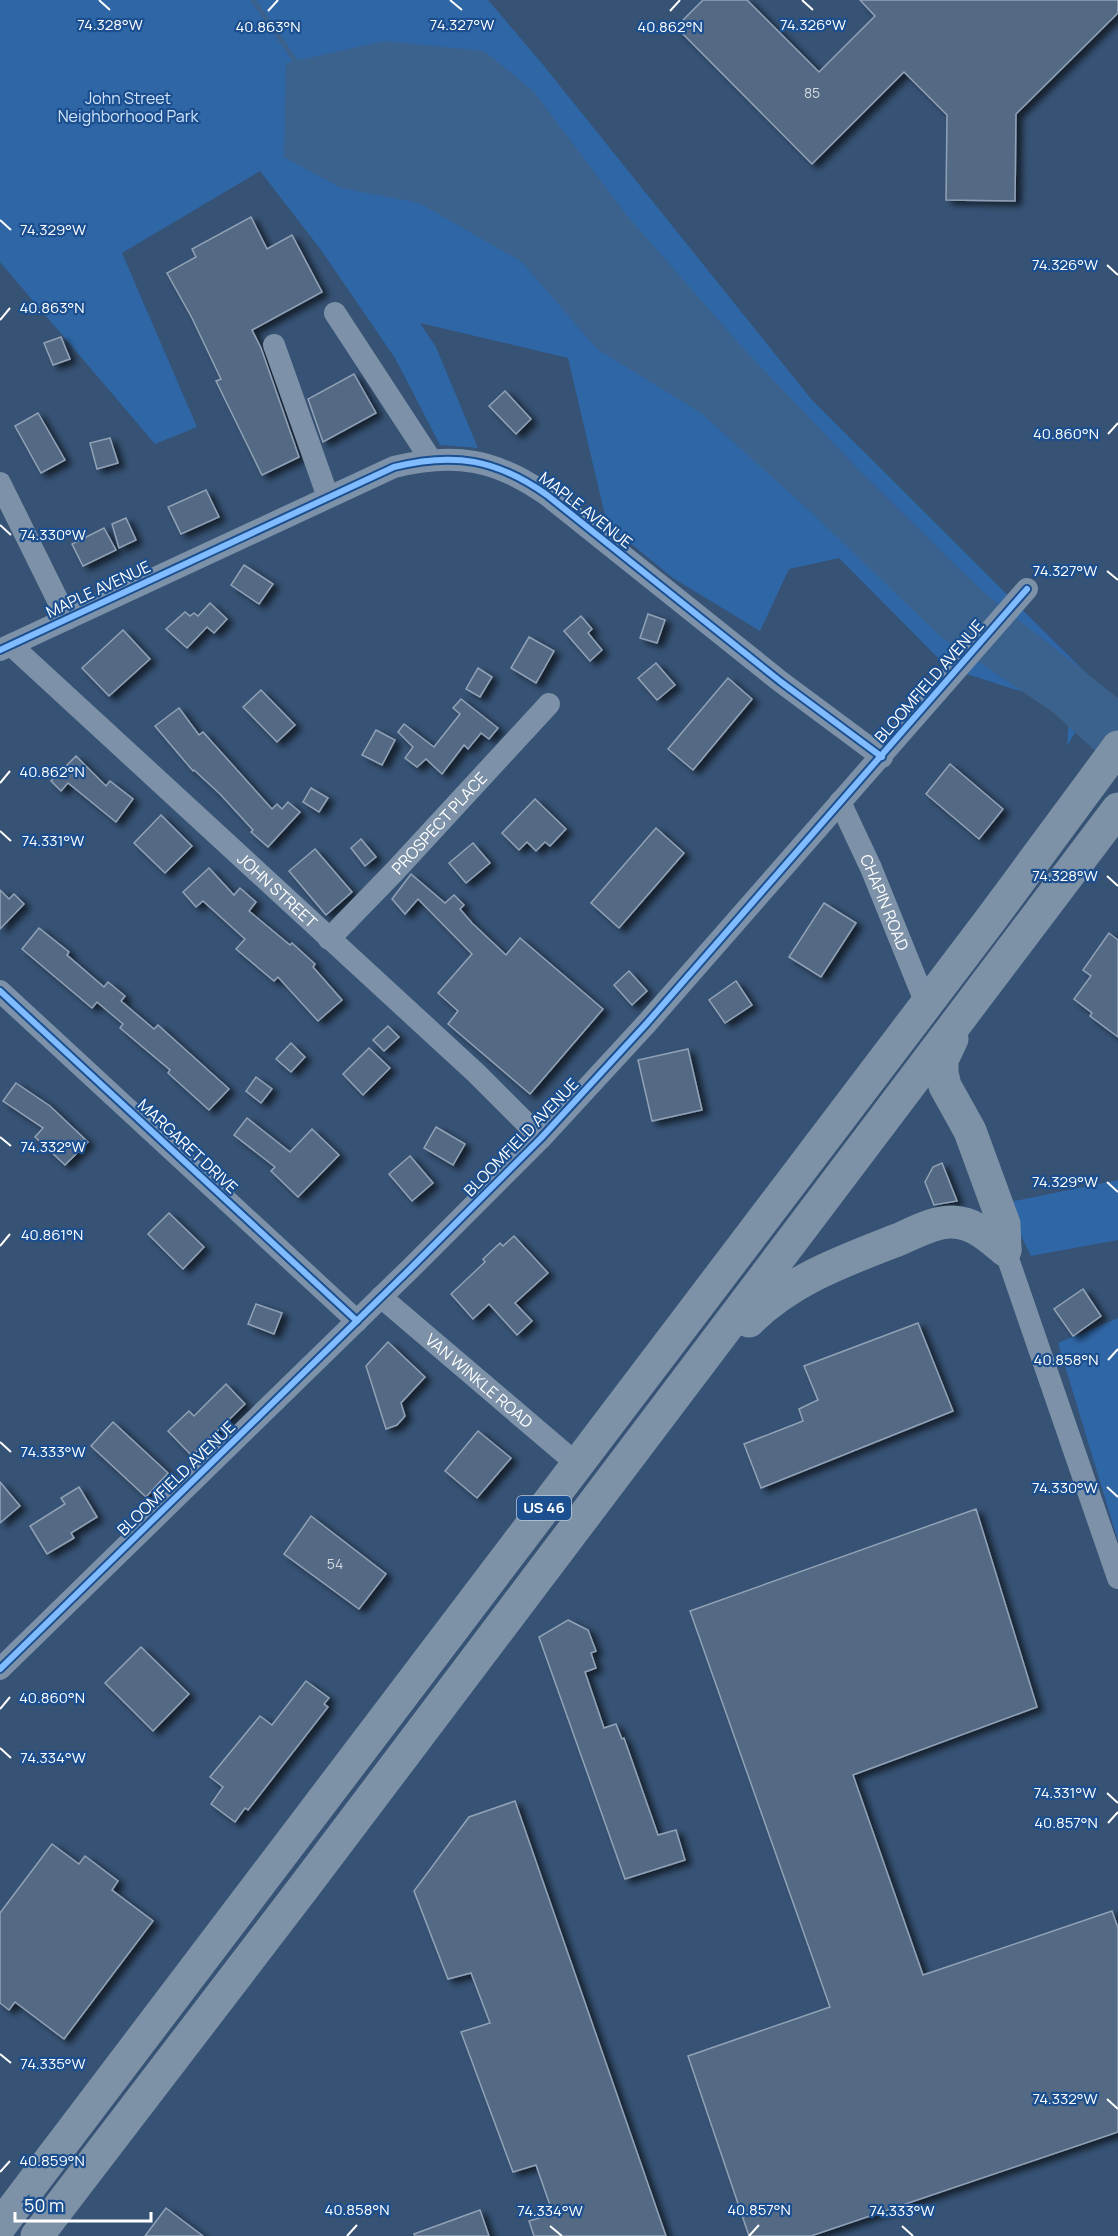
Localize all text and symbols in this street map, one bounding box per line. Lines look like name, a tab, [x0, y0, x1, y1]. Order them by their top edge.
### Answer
text: 74.328°W	[77, 14, 143, 35]
text: 74.327°W	[430, 14, 494, 35]
text: 74.326°W	[780, 14, 846, 35]
text: 40.863°N	[235, 16, 301, 37]
text: 40.862°N	[637, 16, 703, 37]
house number: 85	[804, 83, 820, 102]
park label: John Street Neighborhood Park	[58, 87, 199, 127]
text: 74.329°W	[20, 219, 86, 240]
text: 74.326°W	[1032, 254, 1098, 275]
text: 40.863°N	[19, 297, 85, 318]
text: 40.860°N	[1033, 423, 1099, 444]
street label: MAPLE AVENUE	[535, 467, 637, 553]
text: 74.330°W	[20, 524, 86, 545]
street label: MAPLE AVENUE	[42, 555, 154, 623]
text: 74.327°W	[1033, 560, 1097, 581]
street label: BLOOMFIELD AVENUE	[869, 615, 989, 747]
text: 40.862°N	[19, 761, 85, 782]
street label: PROSPECT PLACE	[386, 767, 492, 879]
text: 74.331°W	[22, 830, 84, 851]
street label: JOHN STREET	[233, 848, 322, 933]
street label: CHAPIN ROAD	[855, 851, 914, 954]
text: 74.328°W	[1032, 865, 1098, 886]
street label: BLOOMFIELD AVENUE	[459, 1073, 583, 1201]
street label: MARGARET DRIVE	[133, 1094, 243, 1198]
text: 74.332°W	[20, 1136, 86, 1157]
text: 74.329°W	[1032, 1171, 1098, 1192]
text: 40.861°N	[21, 1224, 83, 1245]
street label: VAN WINKLE ROAD	[421, 1329, 538, 1433]
text: 40.858°N	[1034, 1349, 1098, 1370]
street label: BLOOMFIELD AVENUE	[112, 1416, 240, 1540]
text: 74.333°W	[21, 1441, 85, 1462]
text: 74.330°W	[1032, 1477, 1098, 1498]
road number: US 46	[517, 1496, 571, 1520]
house number: 54	[327, 1554, 343, 1573]
text: 40.860°N	[19, 1687, 85, 1708]
text: 74.334°W	[20, 1747, 86, 1768]
text: 74.331°W	[1034, 1782, 1096, 1803]
text: 40.857°N	[1034, 1812, 1098, 1833]
text: 74.335°W	[20, 2053, 86, 2074]
text: 74.332°W	[1032, 2088, 1098, 2109]
text: 40.859°N	[19, 2150, 85, 2171]
scale bar	[15, 2185, 152, 2223]
text: 50 m	[24, 2193, 64, 2217]
text: 40.858°N	[325, 2199, 389, 2220]
text: 40.857°N	[727, 2199, 791, 2220]
text: 74.334°W	[517, 2200, 583, 2221]
text: 74.333°W	[870, 2200, 934, 2221]

